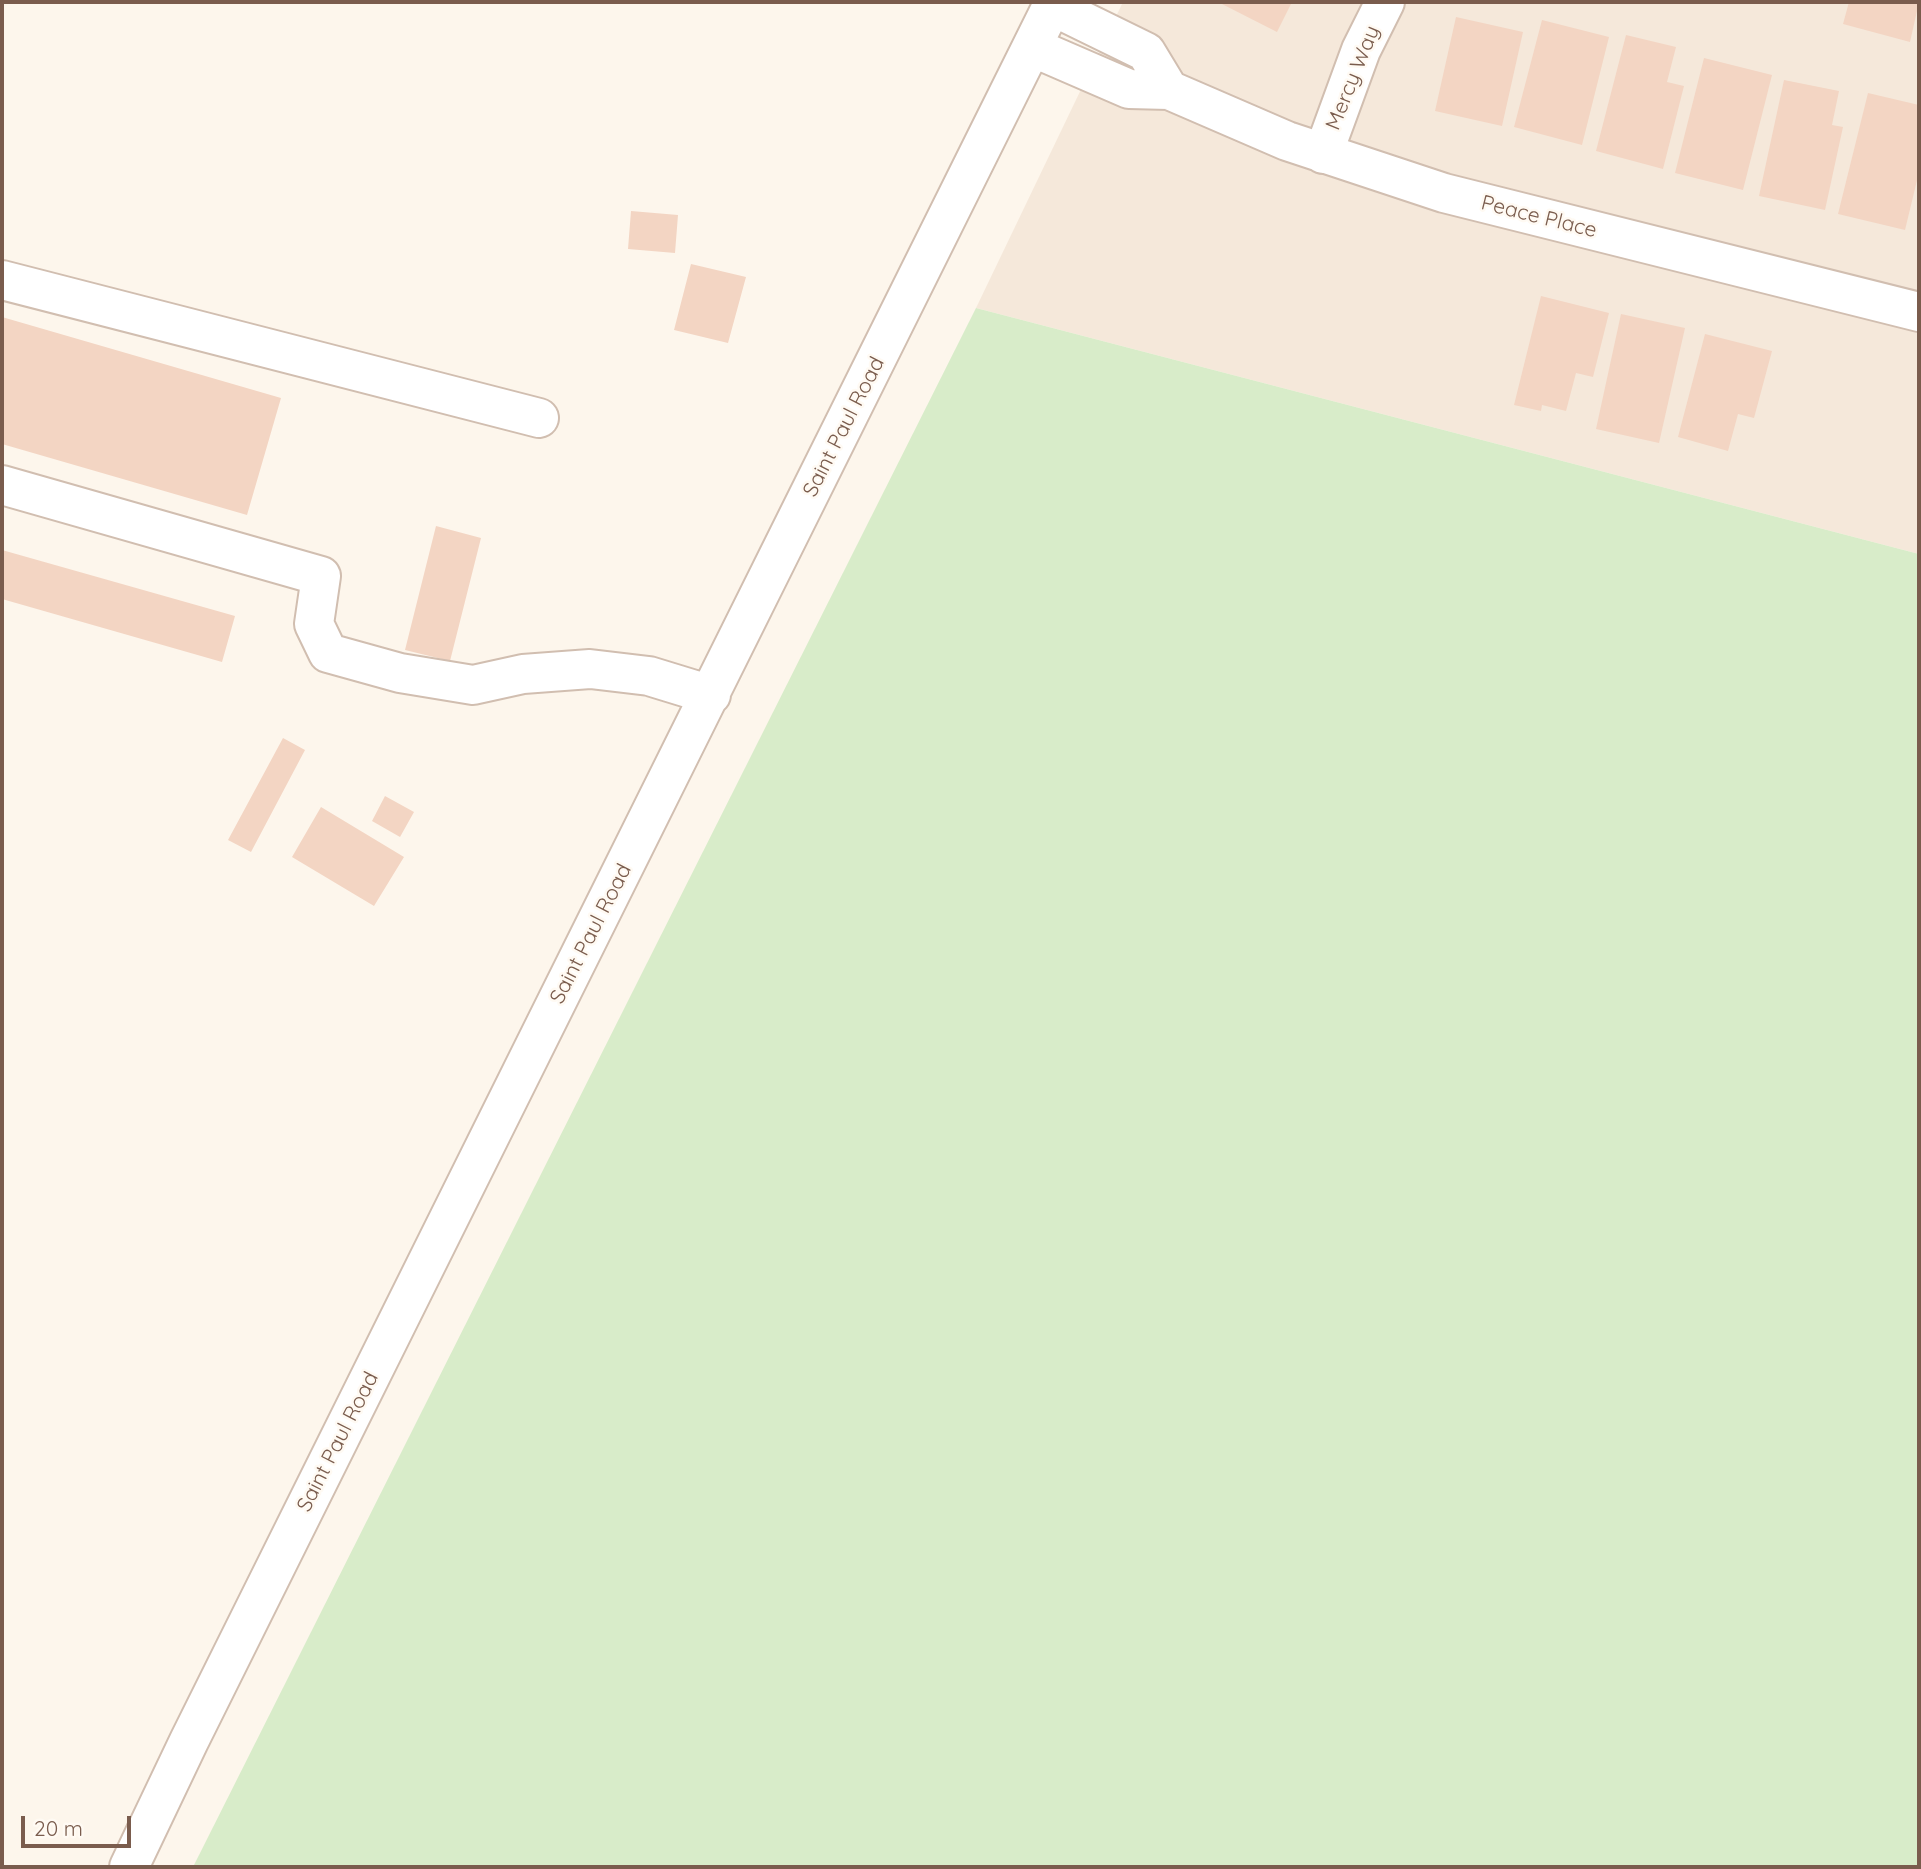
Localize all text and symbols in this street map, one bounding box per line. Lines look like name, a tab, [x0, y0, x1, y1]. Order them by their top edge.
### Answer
street label: Mercy Way	[1321, 22, 1385, 134]
street label: Peace Place	[1479, 190, 1599, 244]
street label: Saint Paul Road	[798, 353, 890, 501]
street label: Saint Paul Road	[545, 860, 637, 1008]
street label: Saint Paul Road	[292, 1368, 384, 1516]
scale bar	[24, 1802, 135, 1846]
text: 20 m	[34, 1815, 83, 1841]

